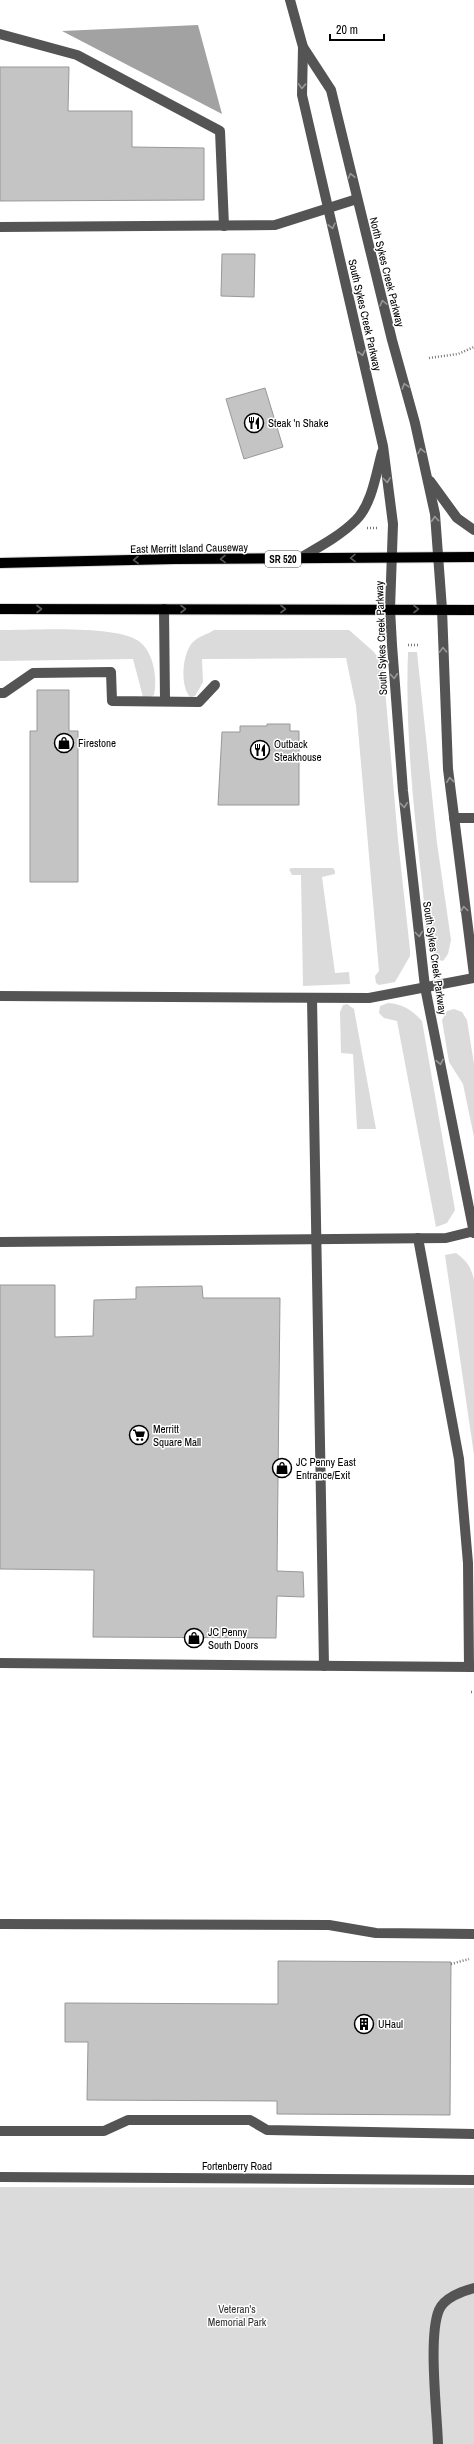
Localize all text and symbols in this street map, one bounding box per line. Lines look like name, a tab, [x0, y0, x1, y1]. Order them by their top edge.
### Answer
scale bar	[330, 16, 384, 42]
text: 20 m	[336, 22, 358, 38]
one-way arrow	[298, 83, 306, 89]
one-way arrow	[348, 173, 356, 180]
street label: North Sykes Creek Parkway	[367, 216, 408, 329]
one-way arrow	[328, 223, 336, 229]
street label: South Sykes Creek Parkway	[345, 258, 385, 373]
one-way arrow	[379, 299, 387, 306]
one-way arrow	[357, 349, 365, 356]
one-way arrow	[401, 383, 410, 390]
restaurant icon: Steak 'n Shake	[243, 412, 265, 434]
place label: Steak 'n Shake	[268, 416, 328, 430]
one-way arrow	[418, 447, 426, 454]
one-way arrow	[382, 477, 391, 483]
one-way arrow	[430, 516, 439, 522]
street label: East Merritt Island Causeway	[130, 540, 249, 556]
road number: SR 520	[265, 551, 301, 567]
one-way arrow	[350, 554, 356, 562]
one-way arrow	[220, 555, 226, 563]
one-way arrow	[133, 556, 139, 564]
street label: South Sykes Creek Parkway	[372, 580, 390, 695]
one-way arrow	[36, 605, 42, 613]
one-way arrow	[180, 605, 186, 613]
one-way arrow	[280, 605, 286, 613]
one-way arrow	[413, 605, 419, 613]
one-way arrow	[439, 647, 448, 653]
one-way arrow	[390, 673, 399, 679]
shop icon: Firestone	[53, 732, 75, 754]
place label: Firestone	[78, 736, 116, 750]
place label: Outback Steakhouse	[274, 737, 322, 764]
restaurant icon: Outback Steakhouse	[249, 739, 271, 761]
one-way arrow	[445, 777, 454, 783]
one-way arrow	[400, 802, 409, 808]
street label: South Sykes Creek Parkway	[420, 900, 450, 1016]
one-way arrow	[460, 906, 469, 912]
one-way arrow	[414, 931, 423, 937]
one-way arrow	[436, 1059, 444, 1066]
place label: Merritt Square Mall	[153, 1422, 201, 1449]
supermarket icon: Merritt Square Mall	[128, 1424, 150, 1446]
place label: JC Penny East Entrance/Exit	[296, 1455, 356, 1482]
shop icon: JC Penny East Entrance/Exit	[271, 1457, 293, 1479]
place label: JC Penny South Doors	[208, 1625, 259, 1652]
shop icon: JC Penny South Doors	[183, 1627, 205, 1649]
building icon: UHaul	[353, 2013, 375, 2035]
place label: UHaul	[378, 2017, 403, 2031]
street label: Fortenberry Road	[202, 2159, 272, 2173]
park label: Veteran's Memorial Park	[208, 2302, 267, 2329]

